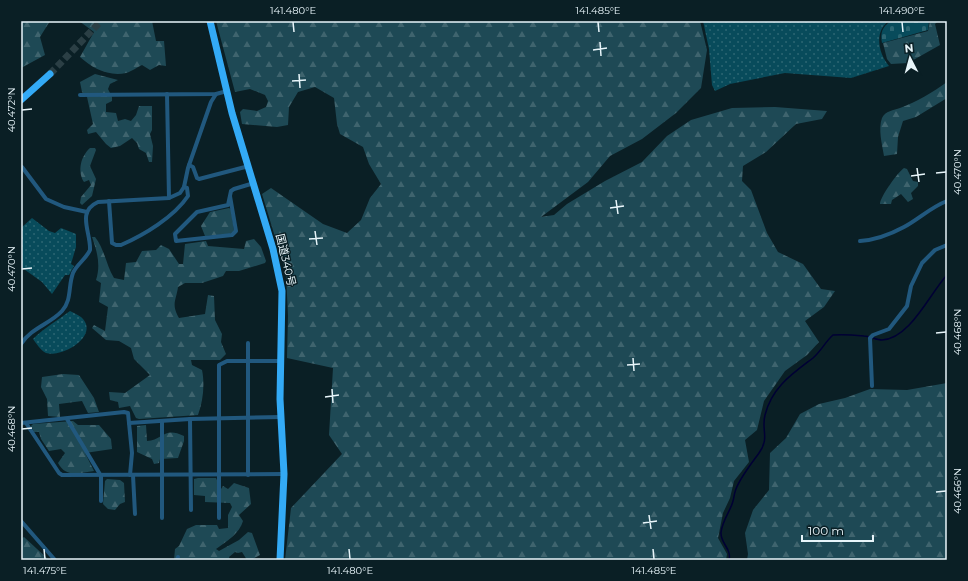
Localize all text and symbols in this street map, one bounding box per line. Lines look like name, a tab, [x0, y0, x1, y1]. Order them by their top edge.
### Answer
text: 141.480°E	[270, 4, 316, 17]
text: 141.485°E	[575, 4, 621, 17]
text: 141.490°E	[879, 4, 925, 17]
north arrow	[890, 38, 930, 78]
text: N	[904, 41, 914, 55]
text: 40.472°N	[5, 87, 18, 133]
text: 40.470°N	[951, 149, 964, 195]
street label: 国道340号	[273, 232, 299, 288]
text: 40.470°N	[5, 246, 18, 292]
text: 40.468°N	[951, 309, 964, 355]
text: 40.468°N	[5, 406, 18, 452]
text: 40.466°N	[951, 468, 964, 514]
scale bar	[802, 517, 873, 543]
text: 100 m	[808, 523, 844, 538]
text: 141.475°E	[23, 564, 67, 577]
text: 141.480°E	[327, 564, 373, 577]
text: 141.485°E	[631, 564, 677, 577]

